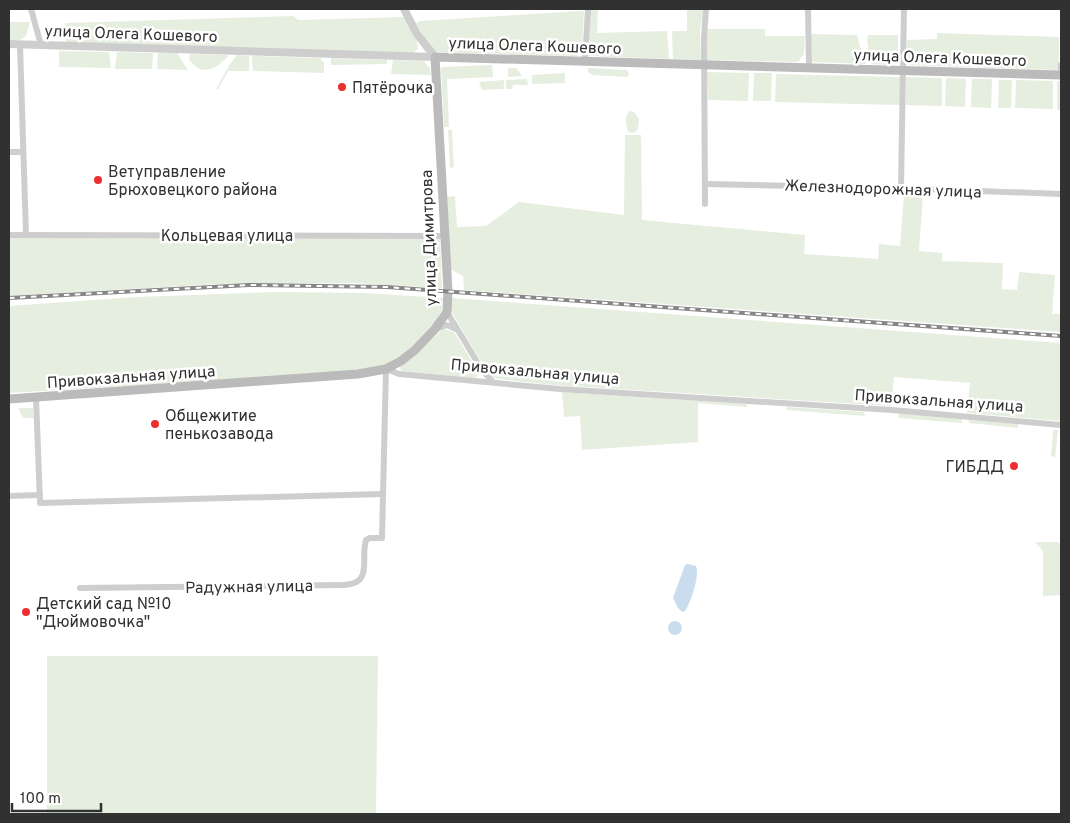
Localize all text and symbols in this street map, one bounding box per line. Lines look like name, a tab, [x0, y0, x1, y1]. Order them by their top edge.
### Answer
street label: улица Олега Кошевого	[44, 22, 218, 48]
street label: улица Олега Кошевого	[448, 34, 622, 60]
street label: улица Олега Кошевого	[853, 46, 1027, 72]
place label: Пятёрочка	[352, 79, 433, 99]
marker: Пятёрочка	[336, 81, 348, 93]
place label: Ветуправление Брюховецкого района	[108, 163, 277, 201]
street label: улица Димитрова	[418, 169, 442, 306]
marker: Ветуправление Брюховецкого района	[92, 174, 104, 186]
street label: Железнодорожная улица	[784, 177, 982, 203]
street label: Кольцевая улица	[161, 227, 293, 247]
street label: Привокзальная улица	[450, 356, 620, 390]
street label: Привокзальная улица	[46, 362, 216, 394]
street label: Привокзальная улица	[854, 386, 1024, 418]
place label: Общежитие пенькозавода	[165, 407, 273, 445]
marker: Общежитие пенькозавода	[149, 418, 161, 430]
place label: ГИБДД	[946, 458, 1004, 478]
marker: ГИБДД	[1008, 460, 1020, 472]
street label: Радужная улица	[185, 577, 313, 599]
place label: Детский сад №10 "Дюймовочка"	[36, 595, 172, 633]
marker: Детский сад №10 "Дюймовочка"	[20, 606, 32, 618]
scale bar	[12, 780, 101, 812]
text: 100 m	[20, 790, 61, 809]

